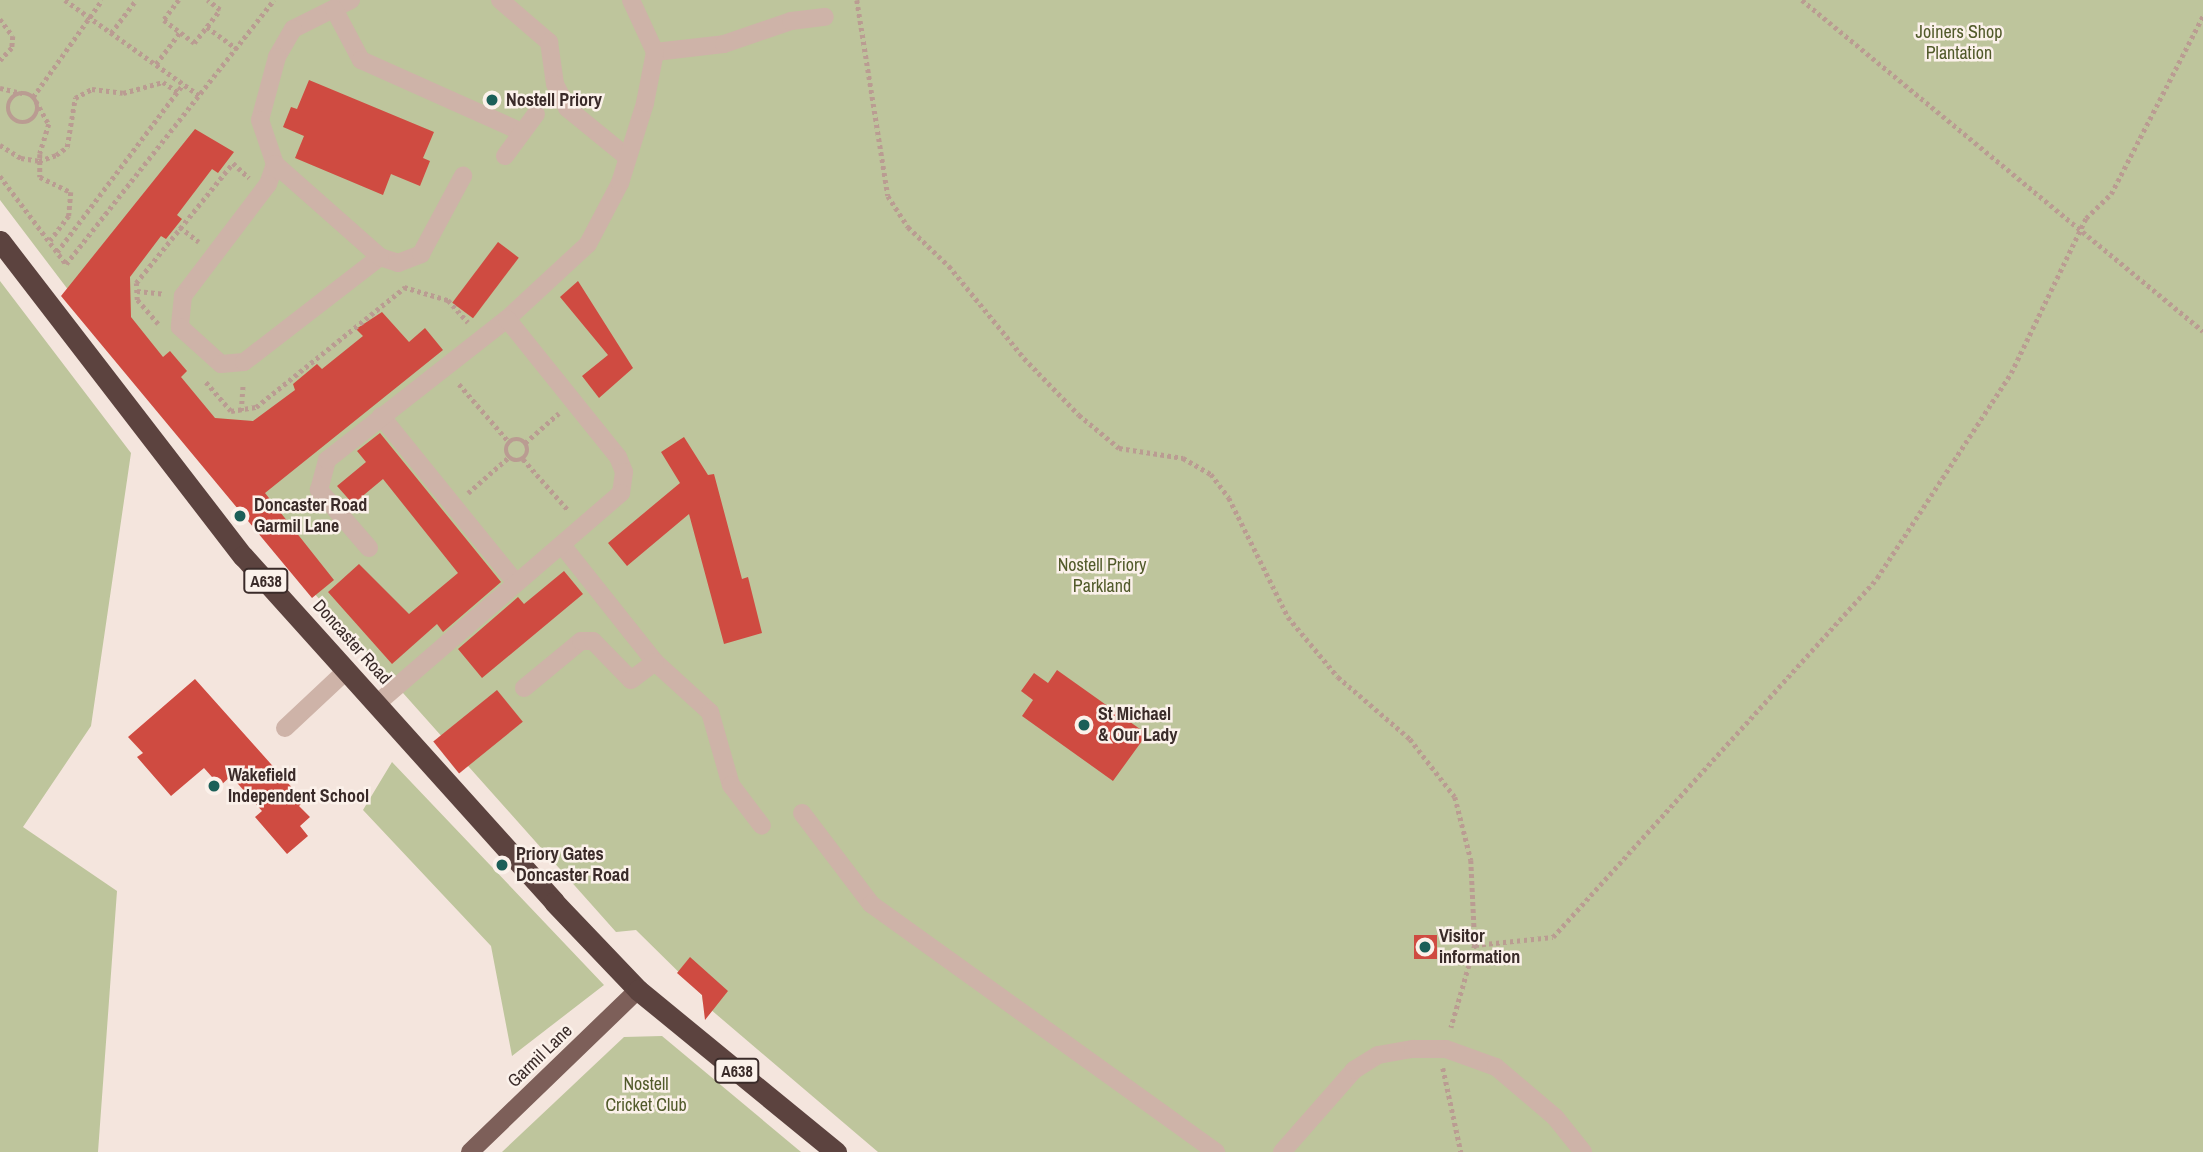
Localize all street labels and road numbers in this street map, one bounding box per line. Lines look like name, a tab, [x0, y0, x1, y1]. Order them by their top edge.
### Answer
road number: A638	[243, 568, 289, 594]
street label: Doncaster Road	[308, 595, 396, 689]
street label: Garmil Lane	[503, 1020, 577, 1092]
road number: A638	[714, 1058, 760, 1084]

